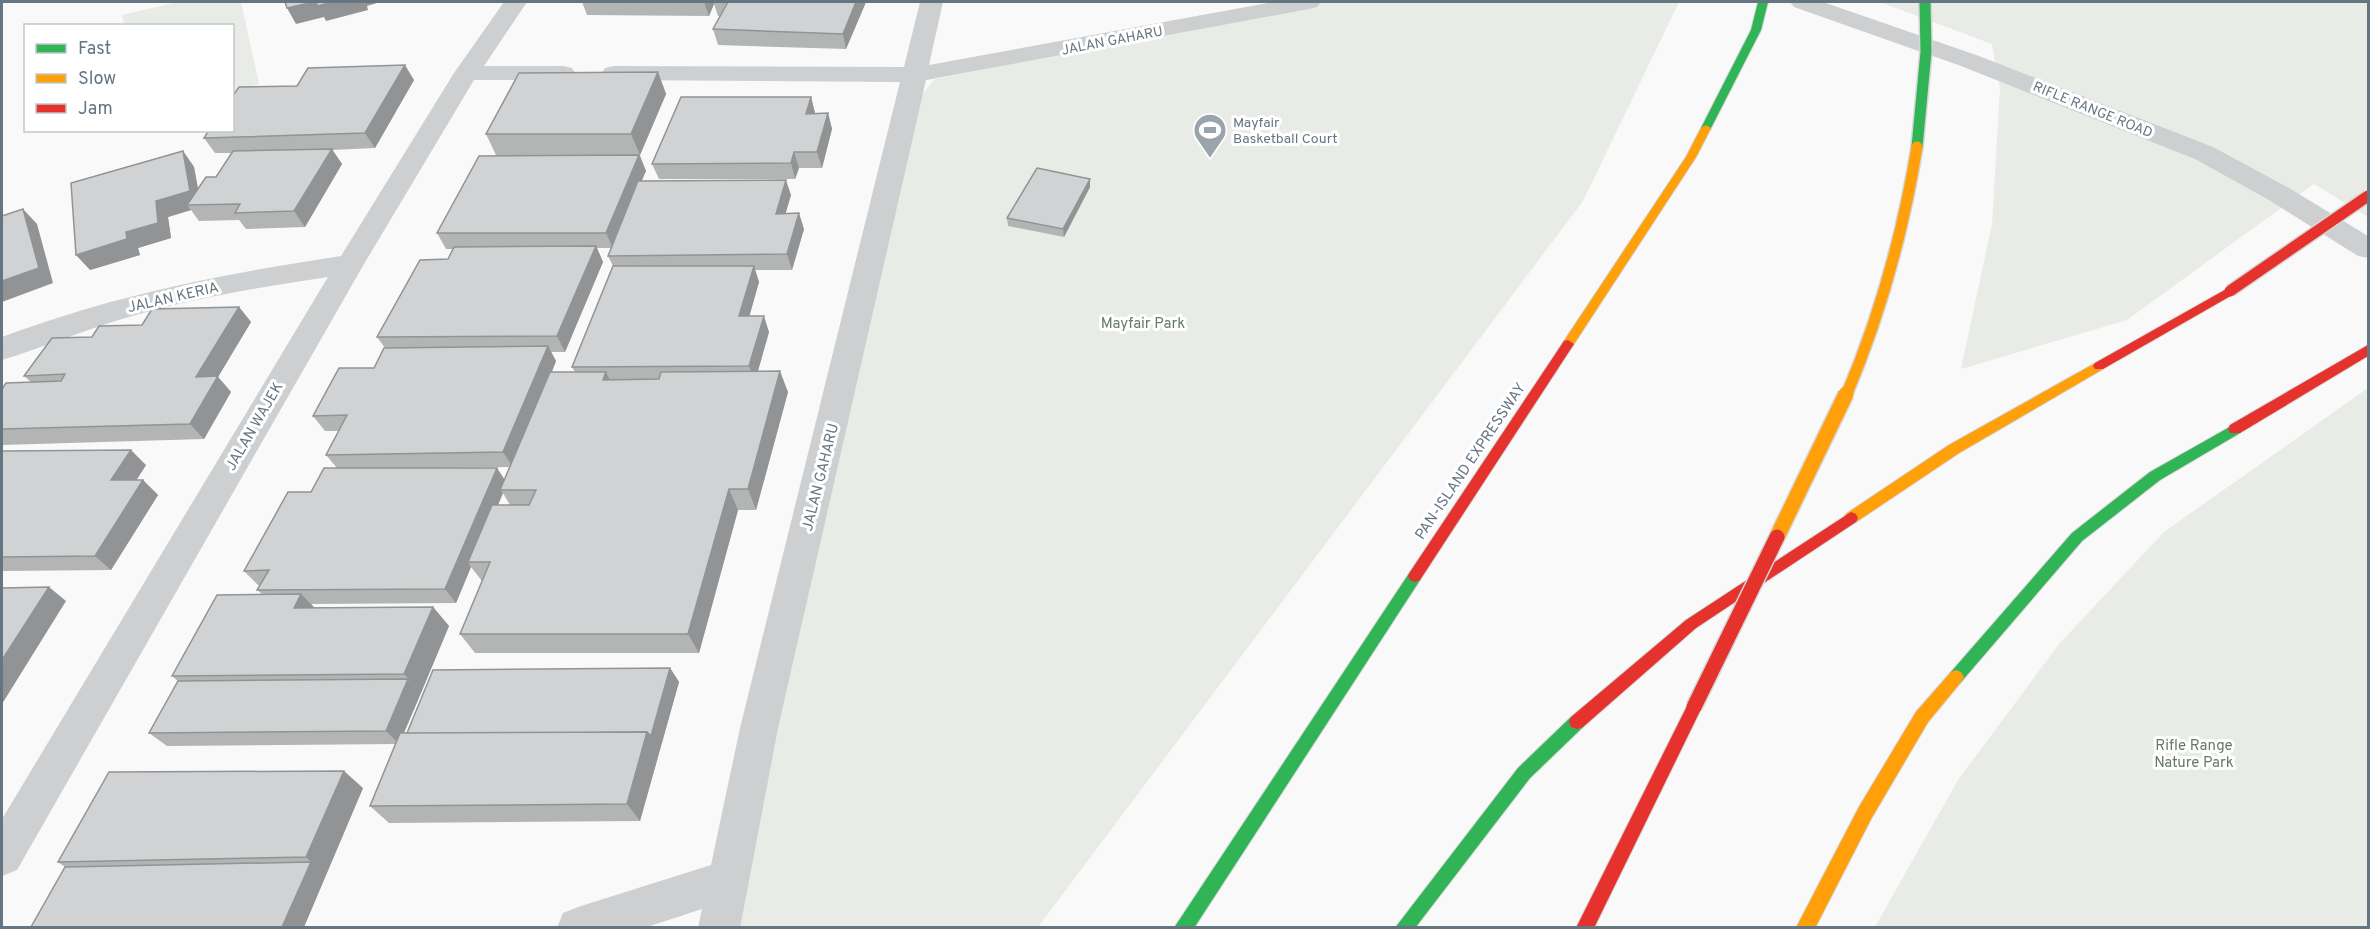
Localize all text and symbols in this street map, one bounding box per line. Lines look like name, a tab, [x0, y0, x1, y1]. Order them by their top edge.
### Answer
street label: JALAN GAHARU	[1060, 23, 1164, 60]
legend	[24, 24, 234, 132]
text: Fast	[78, 38, 111, 61]
text: Slow	[78, 68, 116, 91]
street label: RIFLE RANGE ROAD	[2030, 79, 2155, 142]
text: Jam	[78, 98, 113, 121]
sports icon: Mayfair Basketball Court	[1192, 112, 1228, 159]
place label: Mayfair Basketball Court	[1233, 115, 1338, 148]
street label: JALAN KERIA	[126, 279, 221, 318]
park label: Mayfair Park	[1101, 315, 1185, 334]
street label: JALAN WAJEK	[222, 379, 288, 474]
street label: PAN-ISLAND EXPRESSWAY	[1412, 379, 1531, 544]
street label: JALAN GAHARU	[799, 422, 844, 533]
park label: Rifle Range Nature Park	[2154, 737, 2234, 773]

